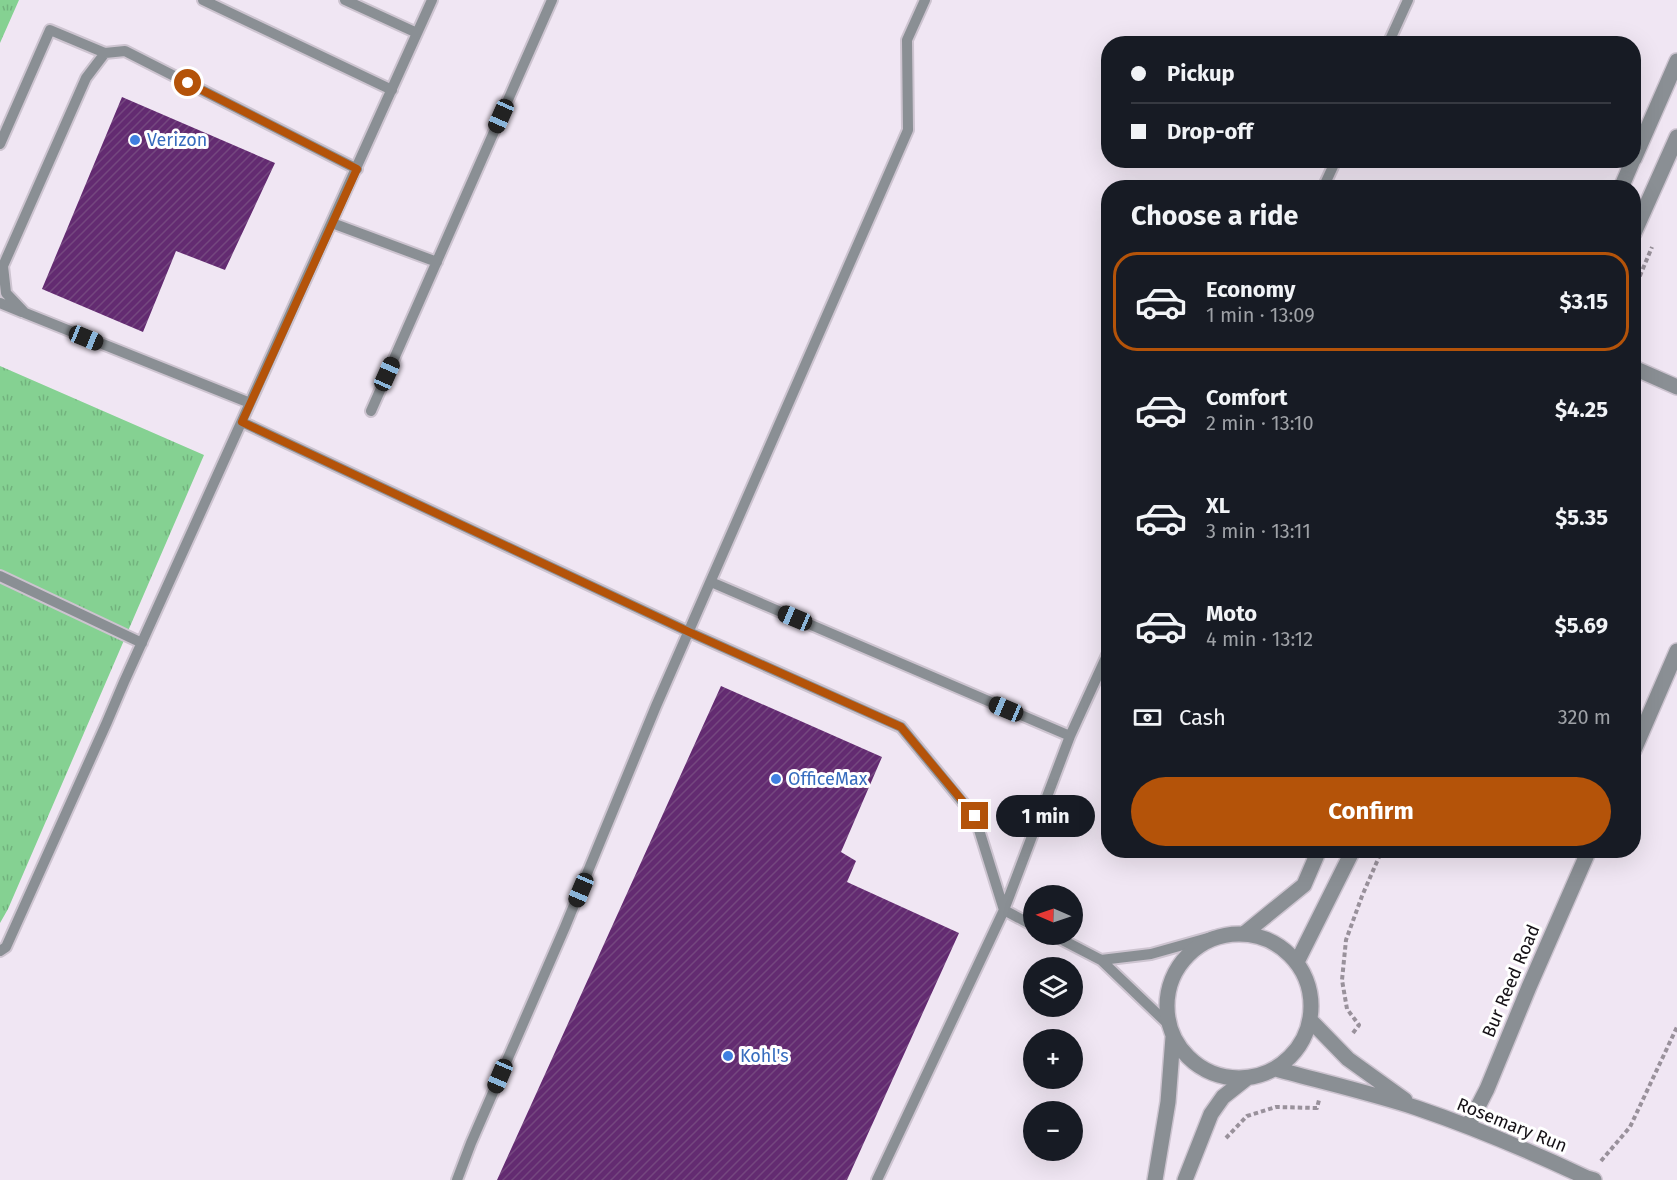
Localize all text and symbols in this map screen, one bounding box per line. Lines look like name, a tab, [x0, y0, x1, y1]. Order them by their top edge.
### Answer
text: Pickup	[1167, 60, 1235, 87]
route start	[174, 69, 201, 96]
car	[485, 96, 517, 136]
text: Drop-off	[1167, 118, 1253, 145]
place label: Verizon	[147, 129, 207, 151]
marker: Verizon	[128, 133, 142, 147]
text: Choose a ride	[1131, 200, 1298, 232]
icon: car	[1134, 275, 1188, 329]
text: Economy	[1206, 276, 1295, 303]
text: $3.15	[1559, 288, 1608, 315]
text: 1 min · 13:09	[1206, 303, 1315, 327]
car	[66, 323, 106, 353]
car	[371, 354, 403, 394]
icon: car	[1134, 383, 1188, 437]
text: Comfort	[1206, 384, 1287, 411]
text: $4.25	[1555, 396, 1608, 423]
text: 2 min · 13:10	[1206, 411, 1314, 435]
icon: car	[1134, 491, 1188, 545]
text: XL	[1206, 492, 1230, 519]
text: $5.35	[1555, 504, 1608, 531]
text: 3 min · 13:11	[1206, 519, 1311, 543]
icon: car	[1134, 599, 1188, 653]
text: Moto	[1206, 600, 1257, 627]
car	[775, 603, 815, 633]
text: $5.69	[1555, 612, 1608, 639]
text: 4 min · 13:12	[1206, 627, 1313, 651]
car	[986, 694, 1026, 724]
icon: cash	[1131, 701, 1164, 734]
text: Cash	[1179, 704, 1226, 731]
text: 320 m	[1558, 705, 1611, 729]
place label: OfficeMax	[788, 768, 868, 790]
marker: OfficeMax	[769, 772, 783, 786]
button: Confirm	[1131, 777, 1611, 846]
callout: 1 min	[996, 795, 1095, 837]
route end	[961, 802, 988, 829]
text: 1 min	[1021, 804, 1070, 828]
car	[566, 870, 596, 910]
north arrow	[1023, 885, 1083, 945]
map controls	[1023, 885, 1083, 1161]
street label: Bur Reed Road	[1477, 921, 1545, 1041]
button: layers	[1023, 957, 1083, 1017]
button: +	[1023, 1029, 1083, 1089]
place label: Kohl's	[740, 1045, 789, 1067]
marker: Kohl's	[721, 1049, 735, 1063]
car	[485, 1056, 515, 1096]
street label: Rosemary Run	[1454, 1093, 1570, 1157]
button: −	[1023, 1101, 1083, 1161]

